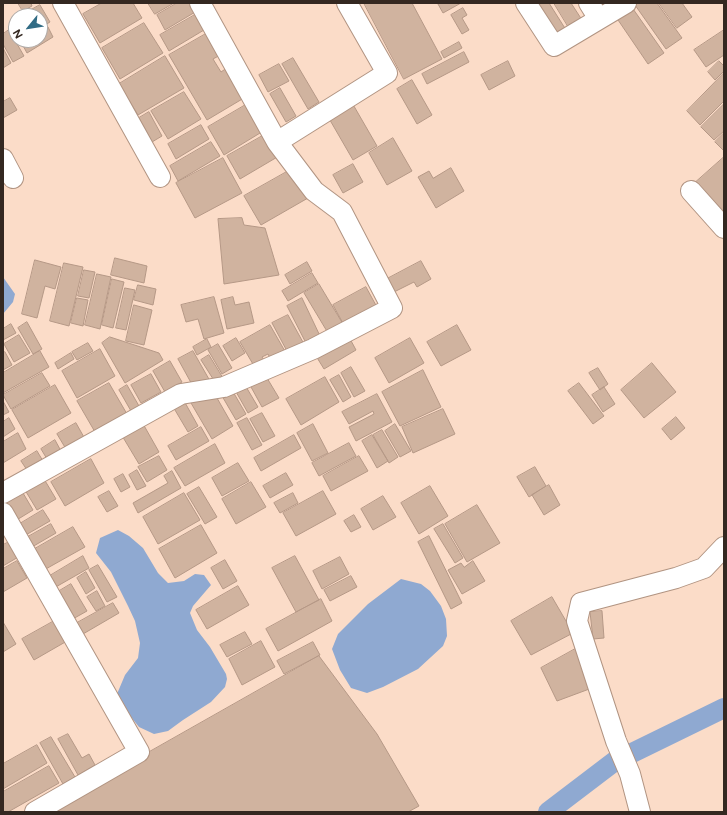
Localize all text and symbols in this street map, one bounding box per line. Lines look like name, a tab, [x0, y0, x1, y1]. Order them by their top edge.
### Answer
north arrow	[8, 8, 48, 48]
text: N	[10, 27, 26, 41]

